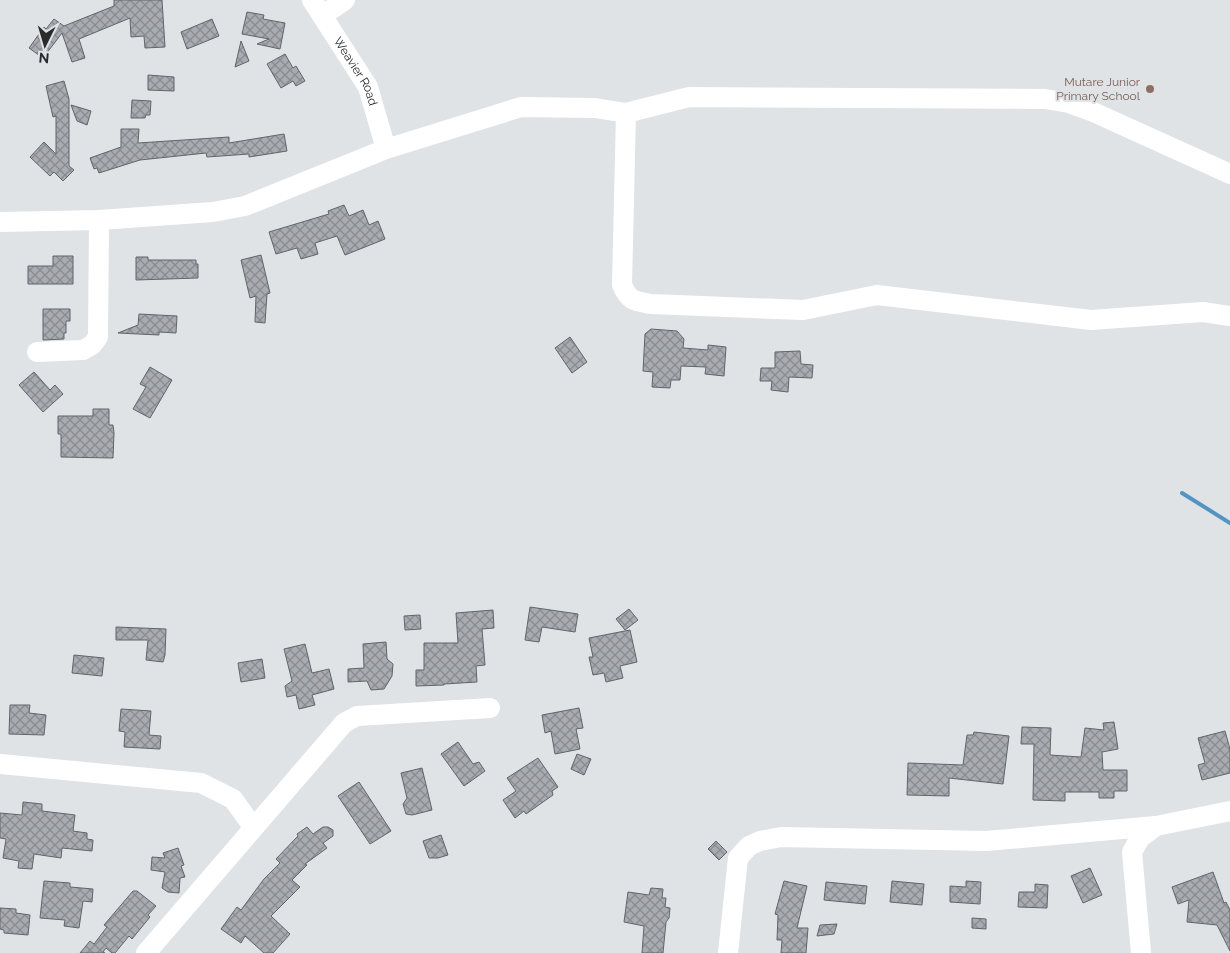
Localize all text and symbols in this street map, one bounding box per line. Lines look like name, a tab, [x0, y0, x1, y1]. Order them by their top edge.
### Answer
north arrow	[20, 20, 70, 70]
street label: Weavier Road	[331, 34, 380, 107]
text: N	[38, 50, 50, 66]
place label: Mutare Junior Primary School	[1056, 75, 1141, 103]
marker: Mutare Junior Primary School	[1144, 83, 1156, 95]

